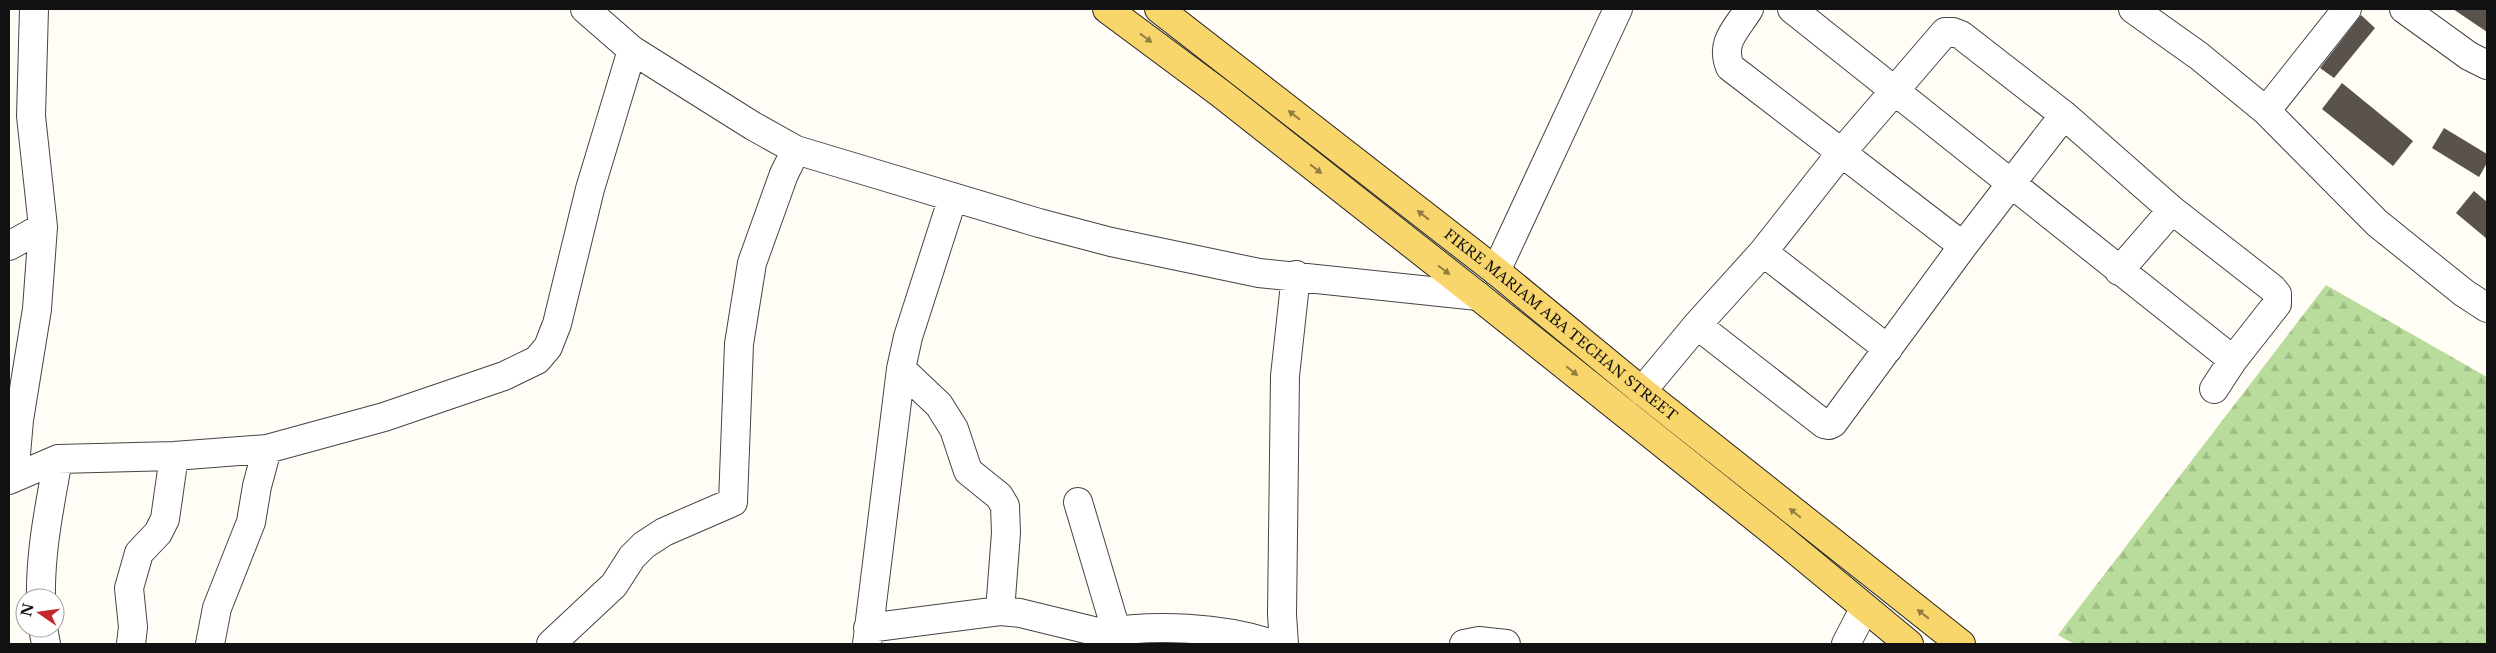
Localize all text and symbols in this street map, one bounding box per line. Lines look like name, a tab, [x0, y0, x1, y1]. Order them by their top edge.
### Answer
one-way arrow	[1139, 33, 1153, 43]
one-way arrow	[1288, 110, 1301, 121]
one-way arrow	[1309, 164, 1322, 175]
one-way arrow	[1417, 209, 1430, 220]
street label: FIKRE MARIAM ABA TECHAN STREET	[1440, 225, 1681, 425]
one-way arrow	[1437, 264, 1450, 275]
one-way arrow	[1565, 365, 1578, 376]
one-way arrow	[1789, 508, 1802, 519]
north arrow	[15, 588, 65, 638]
text: N	[17, 602, 38, 619]
one-way arrow	[1916, 609, 1930, 619]

